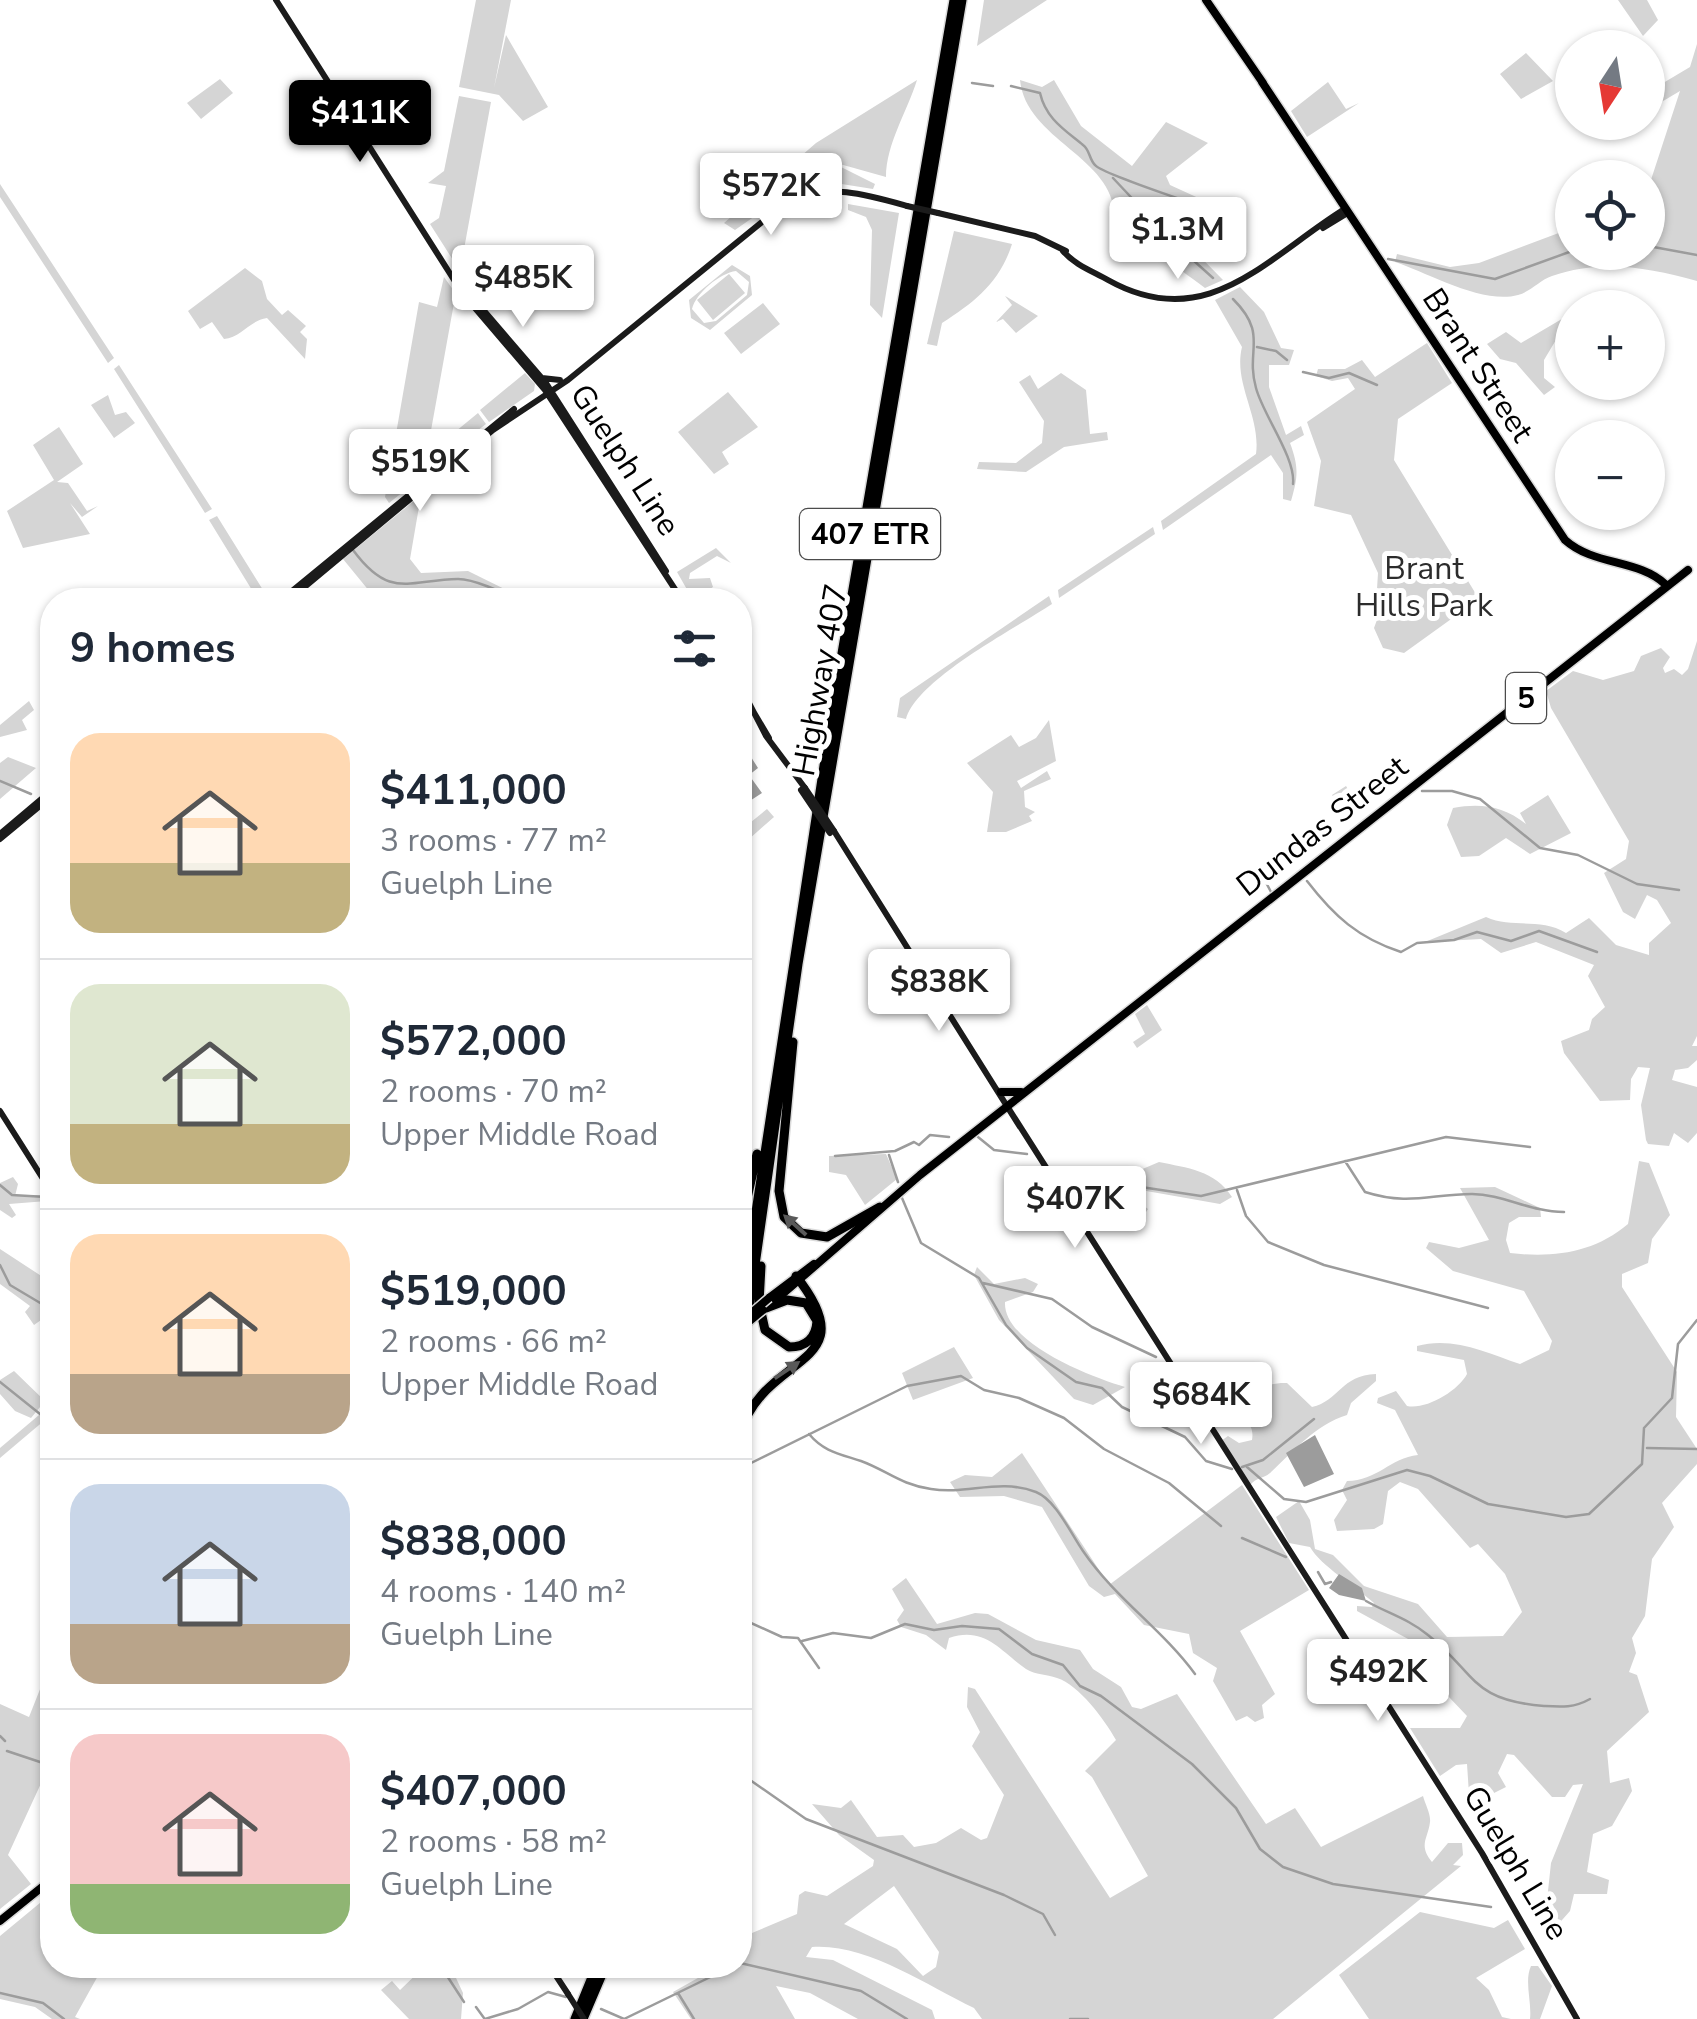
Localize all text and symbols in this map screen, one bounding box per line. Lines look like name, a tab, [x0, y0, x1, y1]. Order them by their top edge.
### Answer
north arrow	[1555, 30, 1665, 140]
map controls	[1555, 30, 1665, 530]
pin: $411K	[290, 80, 430, 165]
text: $411K	[311, 91, 409, 134]
pin: $572K	[701, 153, 841, 238]
button: locate	[1555, 160, 1665, 270]
text: $572K	[722, 164, 820, 207]
pin: $1.3M	[1108, 197, 1248, 282]
text: $1.3M	[1131, 208, 1225, 251]
pin: $485K	[453, 245, 593, 330]
text: $485K	[474, 256, 572, 299]
street label: Brant Street	[1412, 280, 1544, 451]
button: +	[1555, 290, 1665, 400]
street label: Guelph Line	[560, 376, 690, 544]
button: −	[1555, 420, 1665, 530]
pin: $519K	[350, 429, 490, 514]
text: $519K	[371, 440, 469, 483]
road number: 407 ETR	[800, 509, 940, 559]
park label: Brant Hills Park	[1355, 547, 1494, 627]
street label: Highway 407	[782, 581, 858, 779]
text: 9 homes	[70, 620, 235, 677]
icon: filters	[667, 621, 722, 676]
road number: 5	[1506, 673, 1546, 723]
street label: Dundas Street	[1227, 745, 1417, 906]
text: $411,000	[380, 762, 567, 819]
icon: home	[150, 773, 270, 893]
text: 3 rooms · 77 m²	[380, 819, 607, 862]
text: Guelph Line	[380, 862, 553, 905]
pin: $838K	[869, 949, 1009, 1034]
text: $838K	[890, 960, 988, 1003]
text: $572,000	[380, 1013, 567, 1070]
icon: home	[150, 1024, 270, 1144]
text: 2 rooms · 70 m²	[380, 1070, 607, 1113]
text: Upper Middle Road	[380, 1113, 658, 1156]
pin: $407K	[1005, 1166, 1145, 1251]
text: $407K	[1026, 1177, 1124, 1220]
one-way arrow	[784, 1213, 808, 1236]
text: $519,000	[380, 1263, 567, 1320]
icon: home	[150, 1274, 270, 1394]
text: 2 rooms · 66 m²	[380, 1320, 607, 1363]
one-way arrow	[774, 1361, 801, 1380]
pin: $684K	[1131, 1362, 1271, 1447]
text: Upper Middle Road	[380, 1363, 658, 1406]
text: $684K	[1152, 1373, 1250, 1416]
text: $838,000	[380, 1513, 567, 1570]
icon: home	[150, 1524, 270, 1644]
text: 4 rooms · 140 m²	[380, 1570, 626, 1613]
text: Guelph Line	[380, 1613, 553, 1656]
pin: $492K	[1308, 1639, 1448, 1724]
text: $492K	[1329, 1650, 1427, 1693]
text: $407,000	[380, 1763, 567, 1820]
icon: home	[150, 1774, 270, 1894]
street label: Guelph Line	[1453, 1778, 1579, 1948]
text: 2 rooms · 58 m²	[380, 1820, 607, 1863]
text: Guelph Line	[380, 1863, 553, 1906]

